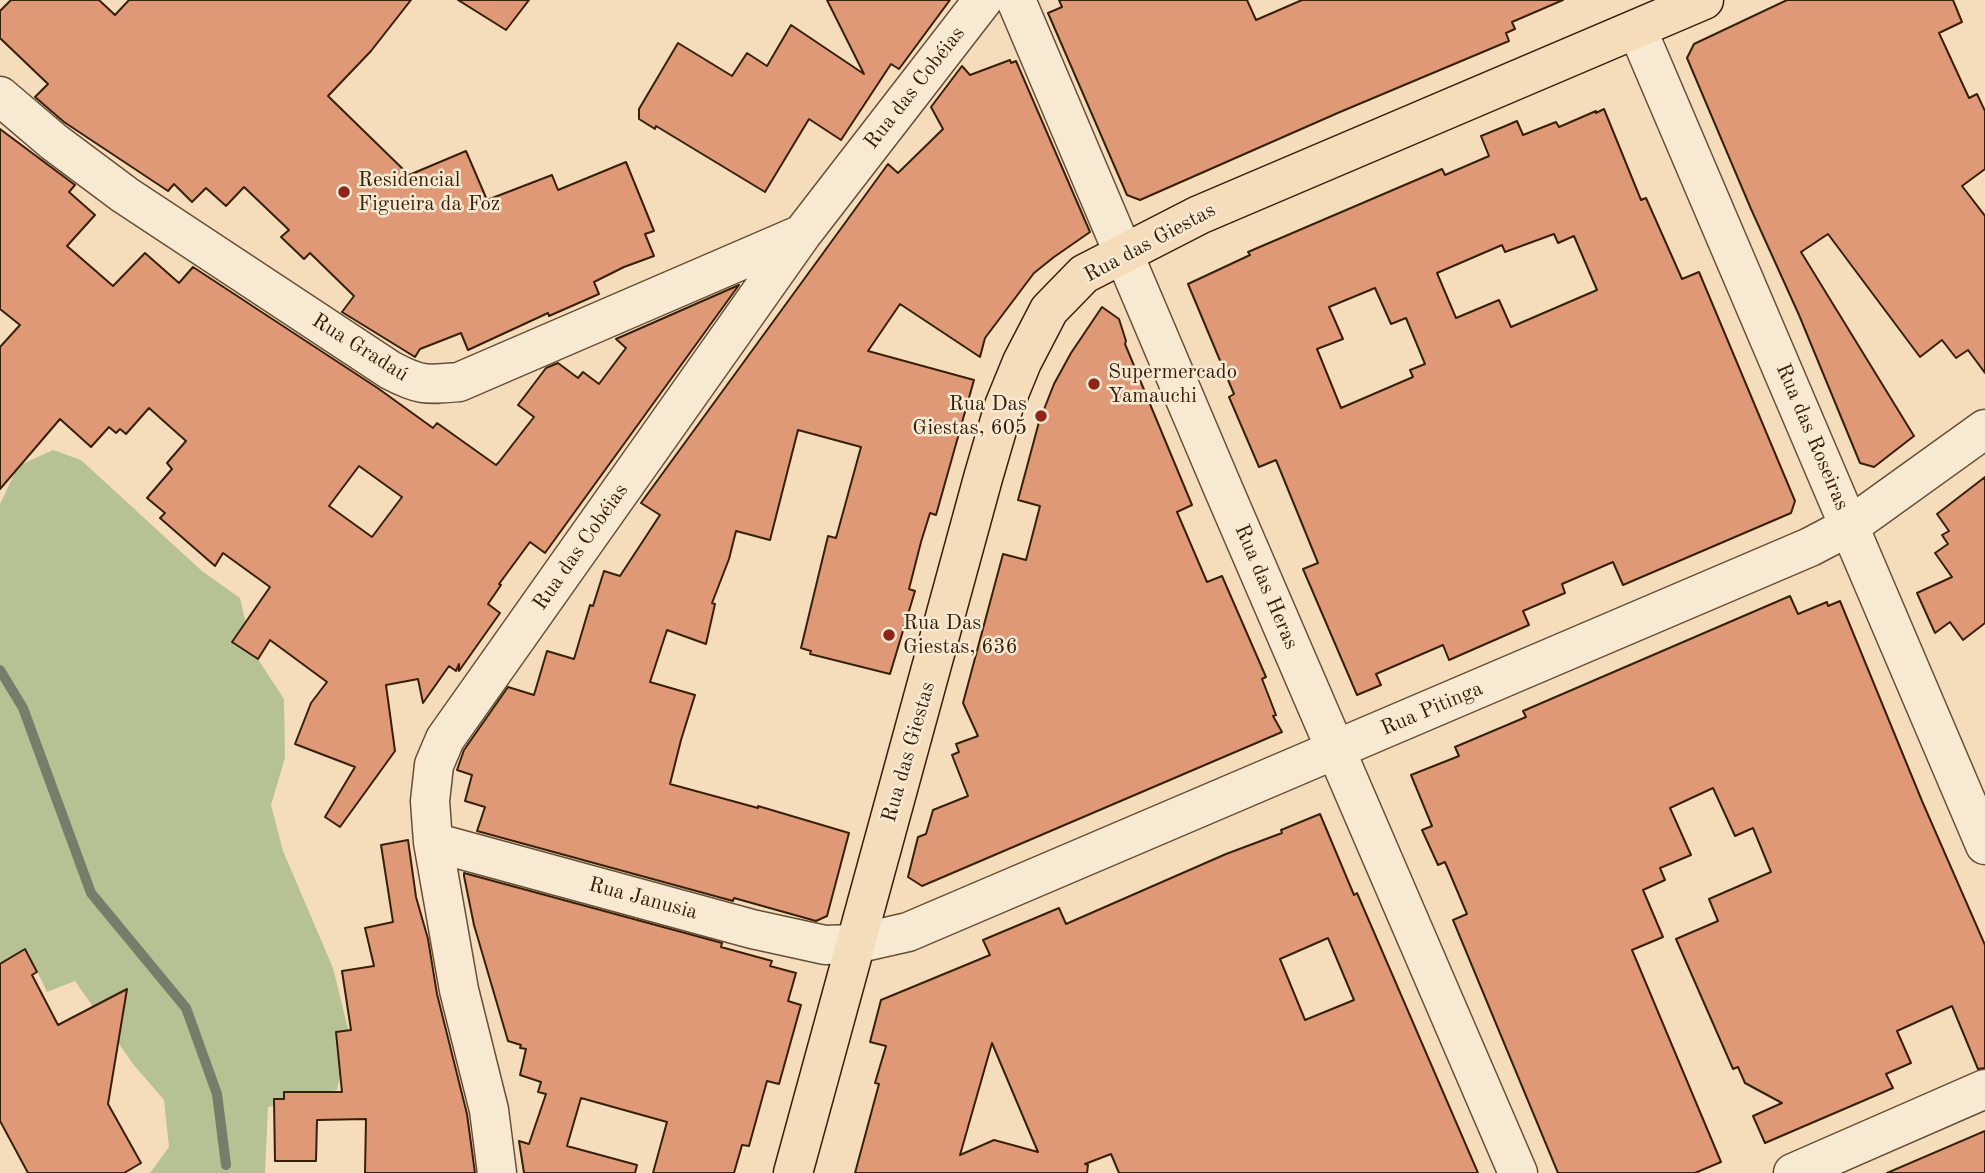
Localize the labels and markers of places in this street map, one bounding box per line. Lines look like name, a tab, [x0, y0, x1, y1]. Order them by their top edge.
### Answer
place label: Residencial Figueira da Foz	[358, 167, 500, 217]
marker: Residencial Figueira da Foz	[336, 184, 352, 200]
place label: Supermercado Yamauchi	[1108, 359, 1237, 409]
marker: Supermercado Yamauchi	[1086, 376, 1102, 392]
place label: Rua Das Giestas, 605	[912, 391, 1027, 441]
marker: Rua Das Giestas, 605	[1033, 408, 1049, 424]
place label: Rua Das Giestas, 636	[903, 610, 1018, 660]
marker: Rua Das Giestas, 636	[881, 627, 897, 643]

